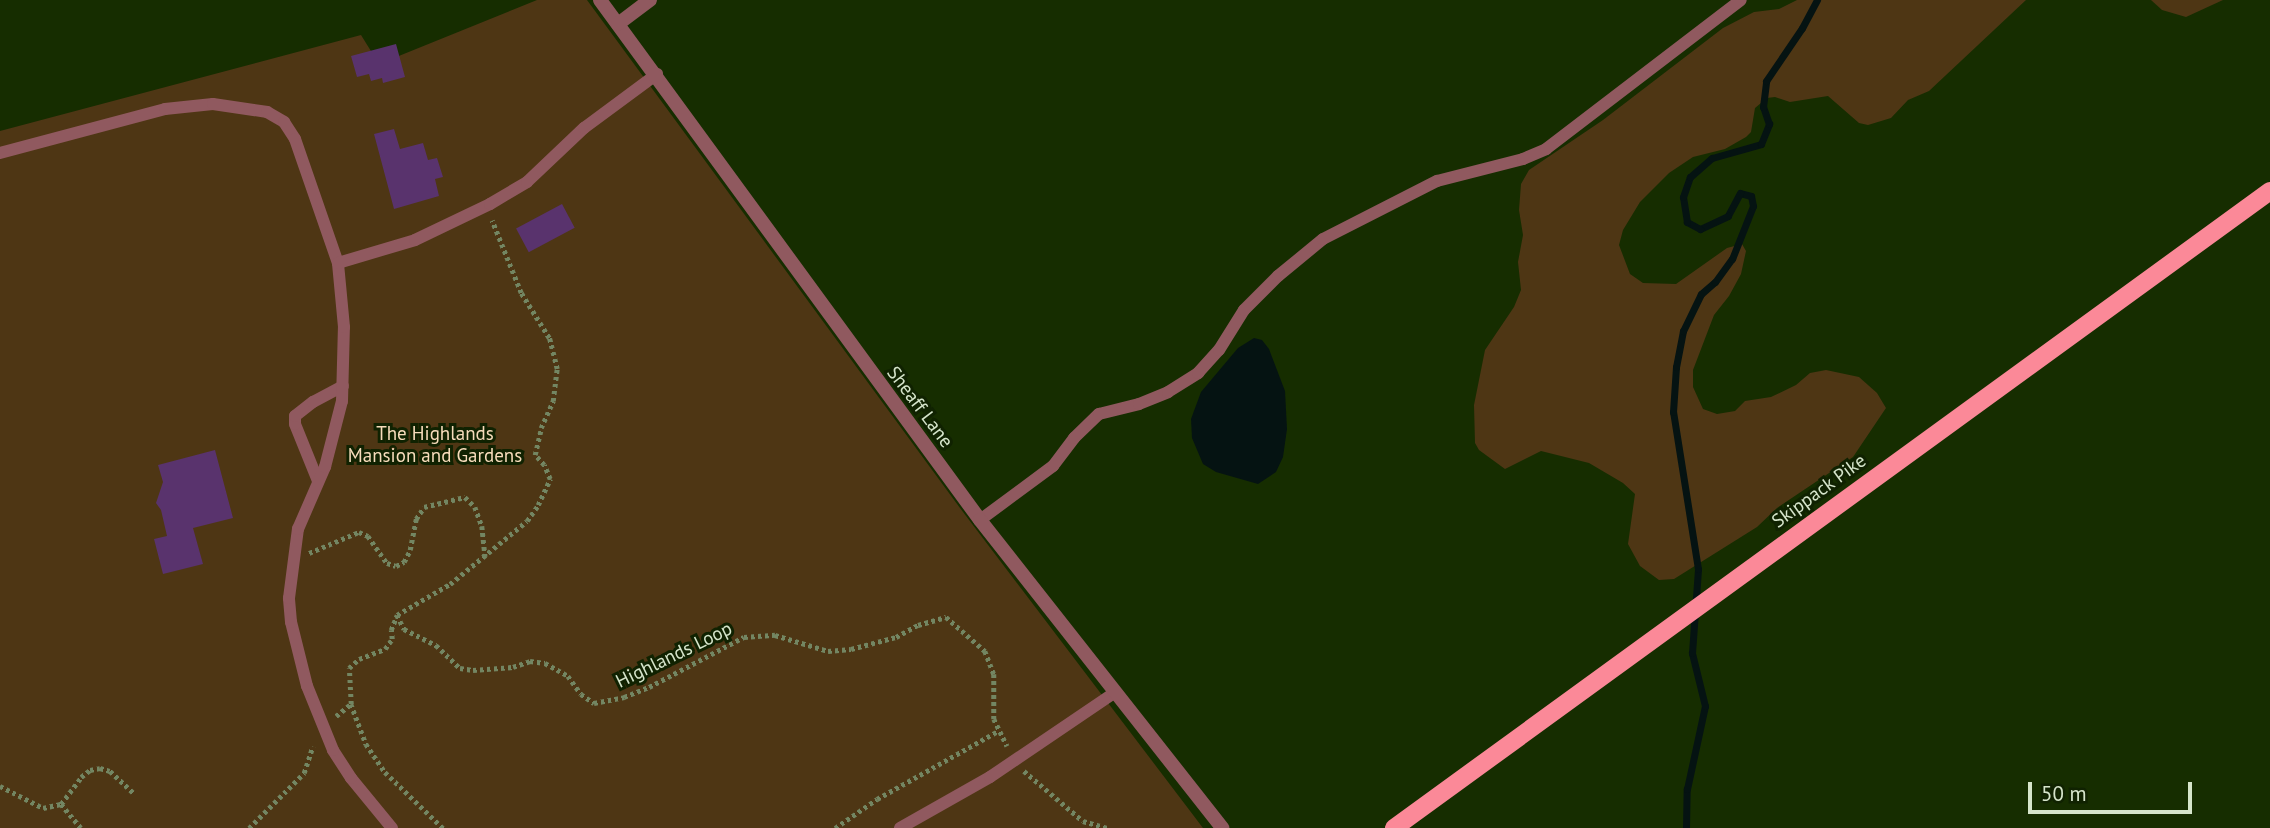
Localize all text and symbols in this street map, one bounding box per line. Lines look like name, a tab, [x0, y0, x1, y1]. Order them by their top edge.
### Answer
street label: Sheaff Lane	[882, 362, 958, 452]
park label: The Highlands Mansion and Gardens	[348, 423, 522, 467]
street label: Skippack Pike	[1767, 449, 1871, 533]
street label: Highlands Loop	[612, 617, 736, 693]
scale bar	[2032, 768, 2196, 812]
text: 50 m	[2041, 780, 2087, 807]

